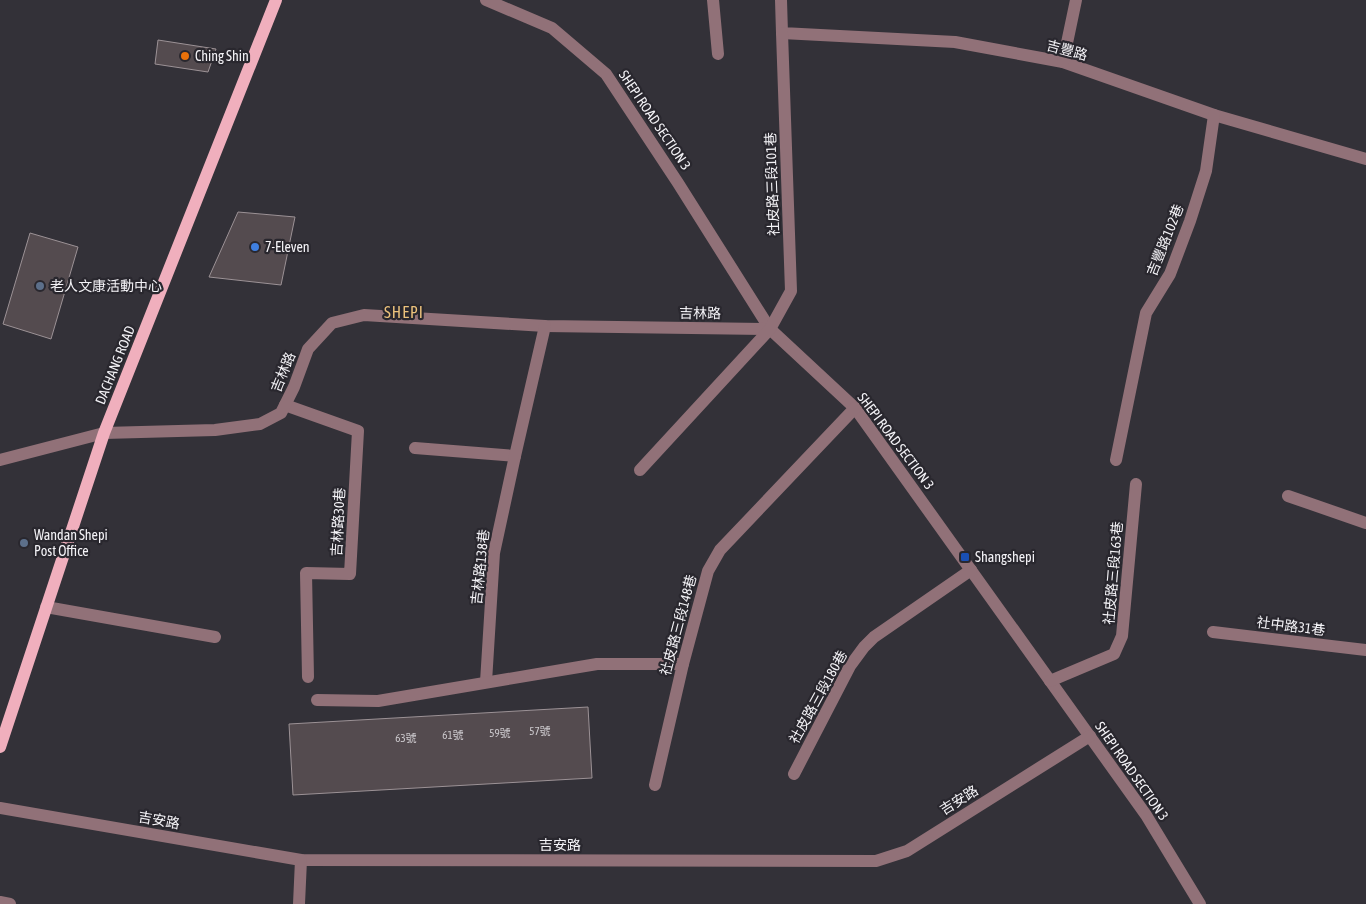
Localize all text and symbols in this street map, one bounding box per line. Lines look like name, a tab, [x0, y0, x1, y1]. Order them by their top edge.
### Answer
street label: 吉豐路	[1045, 37, 1089, 63]
place label: Ching Shin	[195, 48, 249, 64]
marker: Ching Shin	[179, 50, 191, 62]
street label: SHEPI ROAD SECTION 3	[616, 67, 694, 173]
street label: 社皮路三段101巷	[762, 132, 782, 236]
street label: 吉豐路102巷	[1143, 202, 1187, 278]
place label: 7-Eleven	[265, 239, 310, 255]
marker: 7-Eleven	[249, 241, 261, 253]
place label: 老人文康活動中心	[50, 278, 162, 294]
marker: 老人文康活動中心	[34, 280, 46, 292]
district label: SHEPI	[384, 303, 424, 321]
street label: 吉林路	[679, 305, 721, 321]
street label: DACHANG ROAD	[92, 323, 138, 407]
street label: 吉林路	[268, 350, 298, 394]
street label: SHEPI ROAD SECTION 3	[854, 390, 938, 492]
street label: 吉林路30巷	[328, 487, 348, 557]
street label: 社皮路三段163巷	[1101, 521, 1125, 625]
place label: Wandan Shepi Post Office	[34, 527, 108, 559]
street label: 吉林路138巷	[468, 528, 492, 606]
marker: Wandan Shepi Post Office	[18, 537, 30, 549]
place label: Shangshepi	[975, 549, 1035, 565]
marker: Shangshepi	[959, 551, 971, 563]
street label: 社皮路三段148巷	[657, 573, 699, 677]
street label: 社中路31巷	[1256, 614, 1326, 638]
street label: 社皮路三段180巷	[786, 648, 850, 746]
street label: SHEPI ROAD SECTION 3	[1092, 719, 1172, 823]
house number: 57號	[529, 725, 551, 737]
house number: 59號	[489, 727, 511, 739]
house number: 61號	[442, 729, 464, 741]
house number: 63號	[395, 732, 417, 744]
street label: 吉安路	[937, 782, 981, 818]
street label: 吉安路	[137, 808, 181, 832]
street label: 吉安路	[539, 837, 581, 853]

